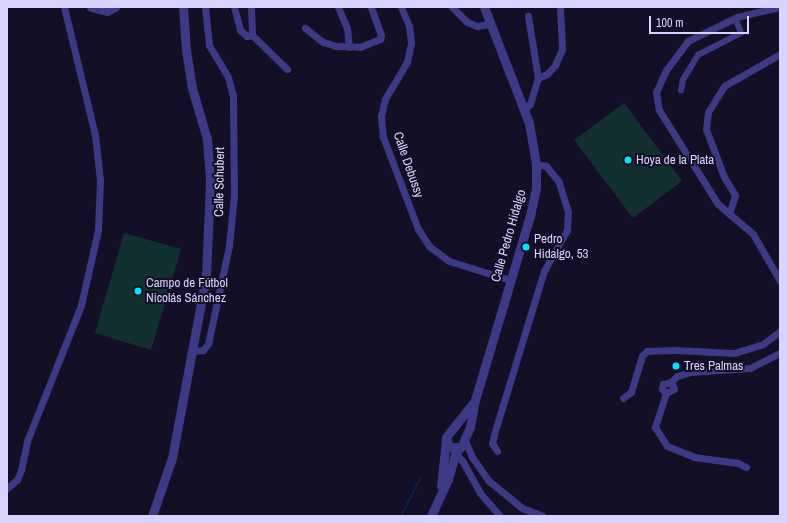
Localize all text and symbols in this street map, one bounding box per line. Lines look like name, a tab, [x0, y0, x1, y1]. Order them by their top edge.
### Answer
scale bar	[651, 8, 751, 34]
text: 100 m	[656, 15, 683, 31]
street label: Calle Debussy	[389, 130, 427, 200]
street label: Calle Schubert	[212, 147, 228, 217]
place label: Hoya de la Plata	[636, 152, 714, 168]
marker: Hoya de la Plata	[623, 155, 633, 165]
street label: Calle Pedro Hidalgo	[488, 188, 530, 284]
place label: Pedro Hidalgo, 53	[534, 232, 589, 263]
marker: Pedro Hidalgo, 53	[521, 242, 531, 252]
place label: Campo de Fútbol Nicolás Sánchez	[146, 276, 228, 307]
marker: Campo de Fútbol Nicolás Sánchez	[133, 286, 143, 296]
place label: Tres Palmas	[684, 358, 743, 374]
marker: Tres Palmas	[671, 361, 681, 371]

